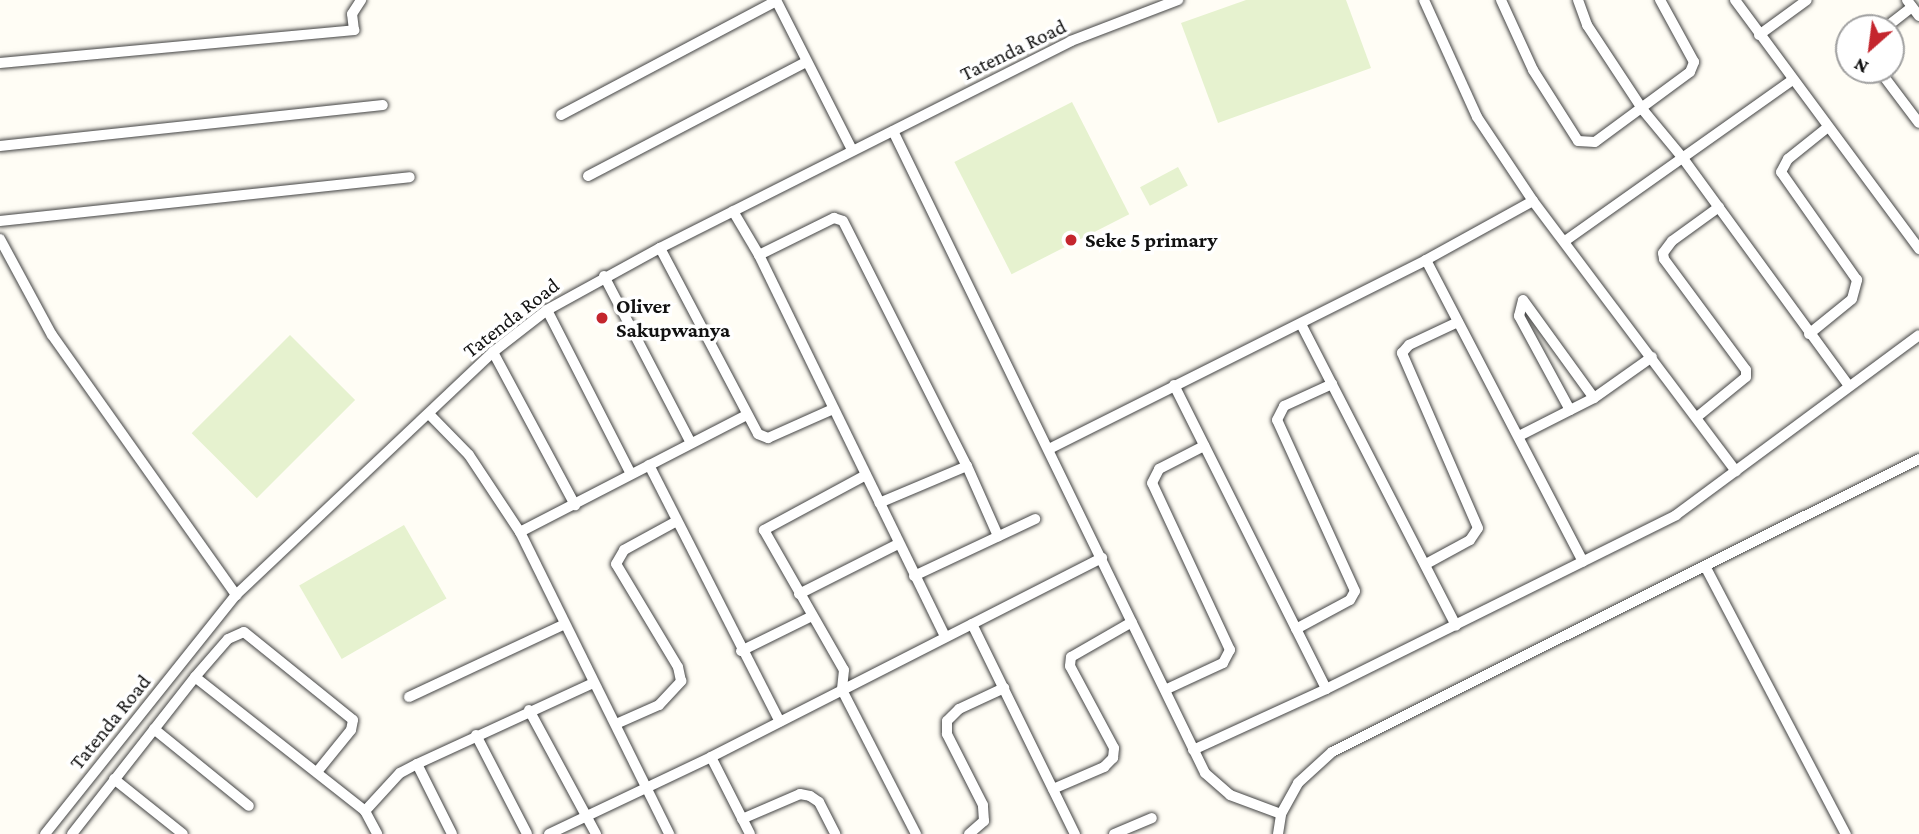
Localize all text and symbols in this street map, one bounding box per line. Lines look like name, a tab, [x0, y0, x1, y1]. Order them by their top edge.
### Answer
street label: Tatenda Road	[956, 13, 1070, 87]
north arrow	[1835, 14, 1905, 84]
text: N	[1850, 54, 1872, 79]
place label: Seke 5 primary	[1085, 227, 1217, 253]
marker: Seke 5 primary	[1063, 232, 1079, 248]
street label: Tatenda Road	[458, 273, 564, 363]
place label: Oliver Sakupwanya	[616, 293, 730, 343]
marker: Oliver Sakupwanya	[594, 310, 610, 326]
street label: Tatenda Road	[64, 669, 156, 775]

